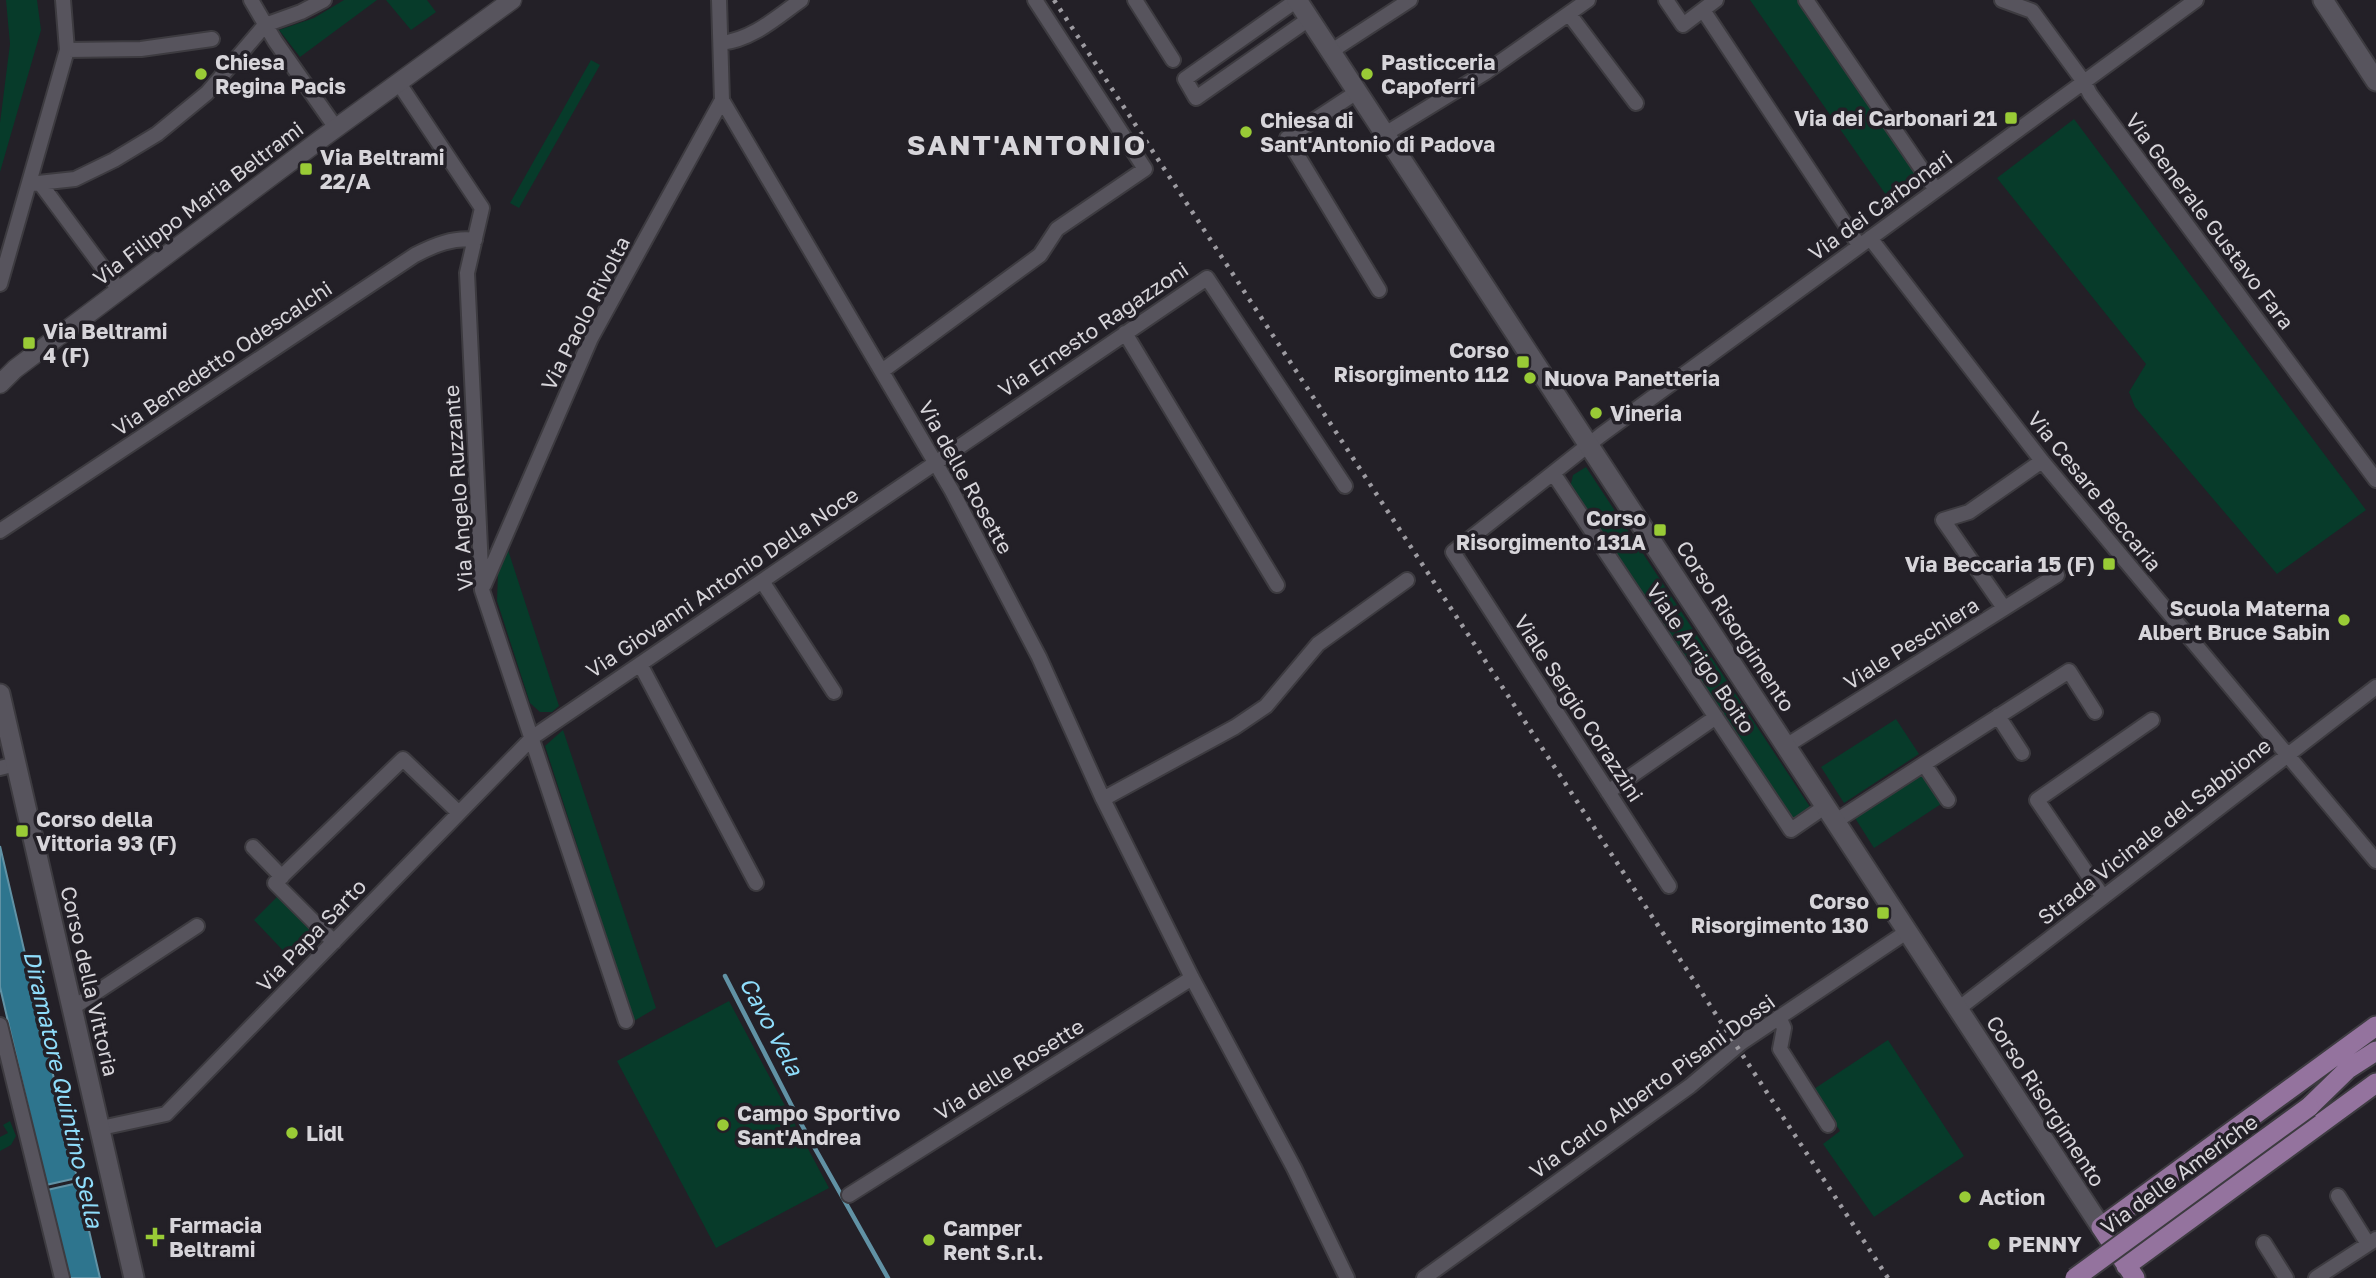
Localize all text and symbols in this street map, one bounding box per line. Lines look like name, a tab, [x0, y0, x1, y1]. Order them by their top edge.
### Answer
place label: Chiesa Regina Pacis	[215, 49, 346, 99]
place label: Pasticceria Capoferri	[1381, 49, 1495, 99]
marker: Chiesa Regina Pacis	[193, 66, 209, 82]
marker: Pasticceria Capoferri	[1359, 66, 1375, 82]
place label: Via dei Carbonari 21	[1794, 105, 1997, 131]
place label: Chiesa di Sant'Antonio di Padova	[1260, 107, 1495, 157]
street label: Via Generale Gustavo Fara	[2120, 108, 2300, 334]
marker: Via dei Carbonari 21	[2003, 110, 2019, 126]
street label: Via Filippo Maria Beltrami	[88, 115, 308, 291]
marker: Chiesa di Sant'Antonio di Padova	[1238, 124, 1254, 140]
district label: SANT'ANTONIO	[907, 128, 1147, 161]
place label: Via Beltrami 22/A	[320, 144, 445, 194]
street label: Via dei Carbonari	[1803, 144, 1957, 266]
marker: Via Beltrami 22/A	[298, 161, 314, 177]
street label: Via Paolo Rivolta	[535, 232, 635, 394]
street label: Via Ernesto Ragazzoni	[993, 256, 1193, 402]
street label: Via Benedetto Odescalchi	[107, 275, 337, 441]
place label: Via Beltrami 4 (F)	[43, 318, 168, 368]
marker: Via Beltrami 4 (F)	[21, 335, 37, 351]
place label: Corso Risorgimento 112	[1334, 337, 1509, 387]
marker: Corso Risorgimento 112	[1515, 354, 1531, 370]
place label: Nuova Panetteria	[1544, 365, 1720, 391]
marker: Nuova Panetteria	[1522, 370, 1538, 386]
street label: Via Angelo Ruzzante	[438, 384, 478, 592]
street label: Via delle Rosette	[913, 396, 1019, 558]
place label: Vineria	[1610, 400, 1682, 426]
marker: Vineria	[1588, 405, 1604, 421]
street label: Via Cesare Beccaria	[2022, 406, 2168, 576]
street label: Via Giovanni Antonio Della Noce	[581, 481, 863, 683]
place label: Corso Risorgimento 131A	[1456, 505, 1646, 555]
marker: Corso Risorgimento 131A	[1652, 522, 1668, 538]
street label: Corso Risorgimento	[1671, 536, 1801, 716]
place label: Via Beccaria 15 (F)	[1905, 551, 2095, 577]
marker: Via Beccaria 15 (F)	[2101, 556, 2117, 572]
street label: Viale Arrigo Boito	[1641, 578, 1761, 738]
street label: Viale Peschiera	[1839, 591, 1983, 695]
place label: Scuola Materna Albert Bruce Sabin	[2138, 595, 2330, 645]
street label: Viale Sergio Corazzini	[1509, 609, 1649, 807]
marker: Scuola Materna Albert Bruce Sabin	[2336, 612, 2352, 628]
street label: Strada Vicinale del Sabbione	[2032, 732, 2276, 930]
place label: Corso della Vittoria 93 (F)	[36, 806, 177, 856]
marker: Corso della Vittoria 93 (F)	[14, 823, 30, 839]
street label: Via Papa Sarto	[251, 873, 371, 997]
street label: Corso della Vittoria	[55, 883, 125, 1079]
place label: Corso Risorgimento 130	[1691, 888, 1869, 938]
marker: Corso Risorgimento 130	[1875, 905, 1891, 921]
water label: Diramatore Quintino Sella	[18, 948, 110, 1231]
water label: Cavo Vela	[734, 972, 810, 1081]
street label: Via Carlo Alberto Pisani Dossi	[1524, 988, 1780, 1184]
street label: Corso Risorgimento	[1981, 1011, 2111, 1191]
street label: Via delle Rosette	[929, 1013, 1089, 1125]
place label: Campo Sportivo Sant'Andrea	[737, 1100, 900, 1150]
street label: Via delle Americhe	[2095, 1108, 2263, 1240]
marker: Campo Sportivo Sant'Andrea	[715, 1117, 731, 1133]
place label: Lidl	[306, 1120, 344, 1146]
marker: Lidl	[284, 1125, 300, 1141]
place label: Action	[1979, 1184, 2045, 1210]
marker: Action	[1957, 1189, 1973, 1205]
place label: Farmacia Beltrami	[169, 1212, 262, 1262]
place label: Camper Rent S.r.l.	[943, 1215, 1044, 1265]
marker: Farmacia Beltrami	[147, 1229, 163, 1245]
place label: PENNY	[2008, 1231, 2082, 1257]
marker: Camper Rent S.r.l.	[921, 1232, 937, 1248]
marker: PENNY	[1986, 1236, 2002, 1252]

